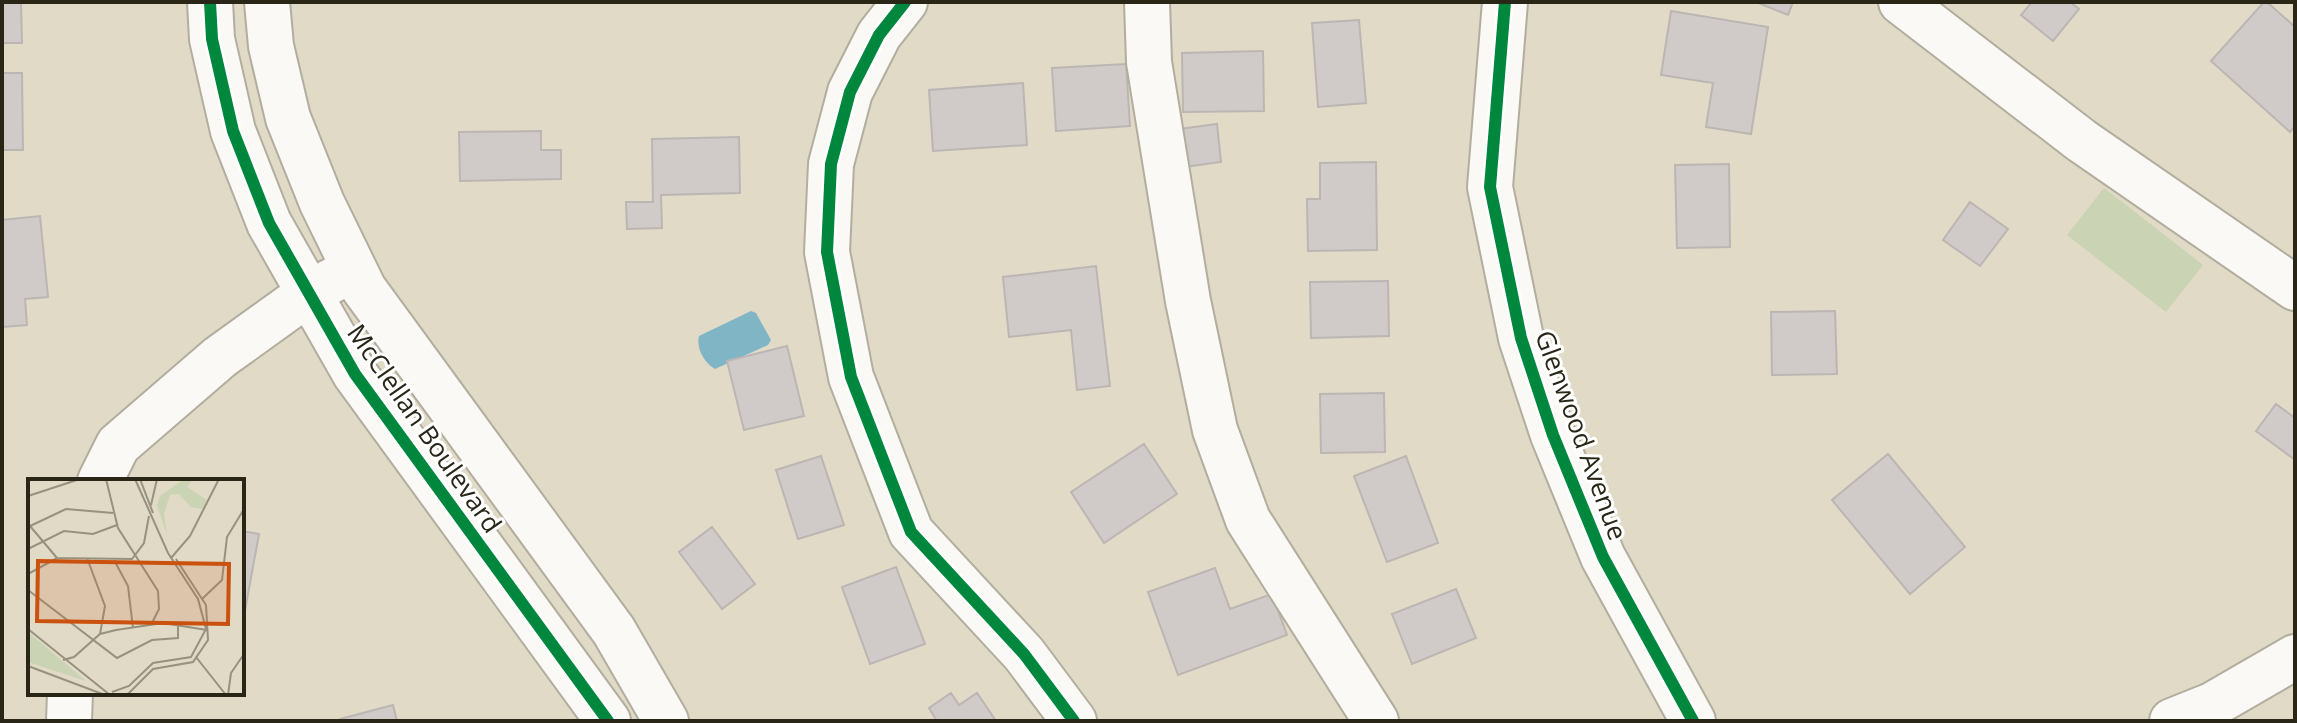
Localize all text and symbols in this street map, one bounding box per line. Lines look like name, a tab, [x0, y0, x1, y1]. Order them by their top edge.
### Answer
street label: McClellan Boulevard	[339, 316, 511, 540]
street label: Glenwood Avenue	[1527, 325, 1637, 545]
inset map	[28, 479, 244, 695]

